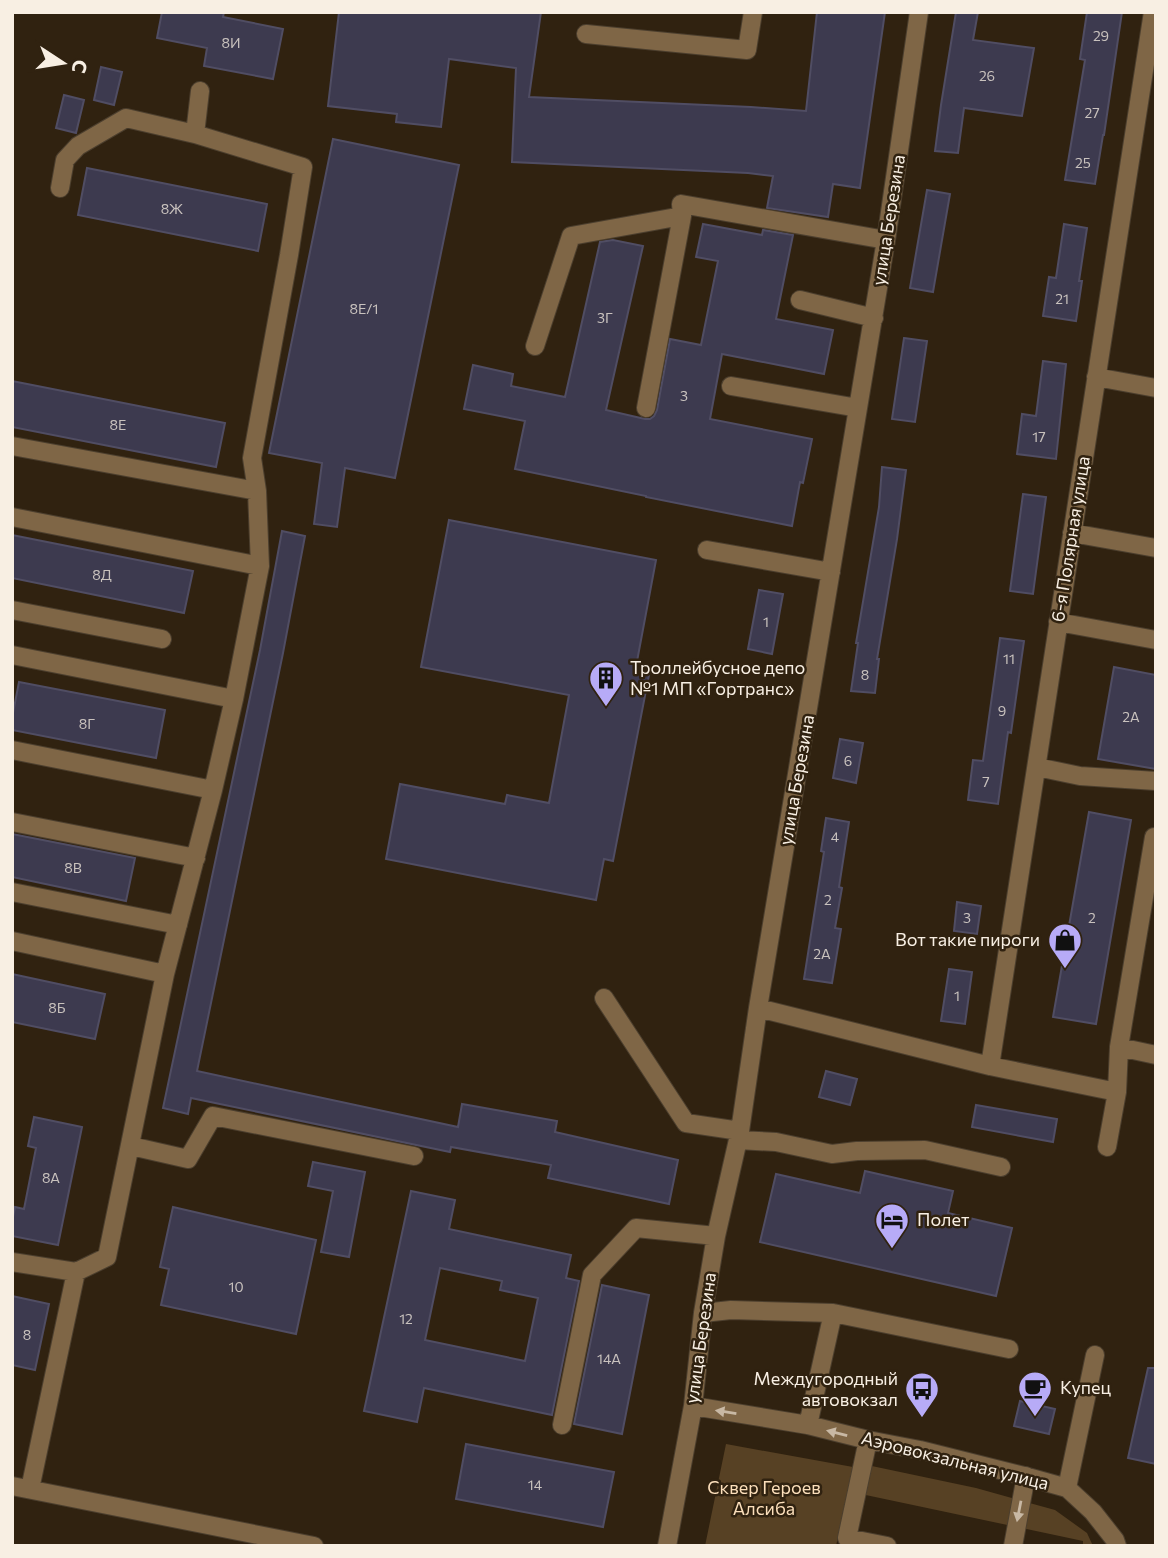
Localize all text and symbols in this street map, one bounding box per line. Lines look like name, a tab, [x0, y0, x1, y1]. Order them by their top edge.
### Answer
house number: 29	[1093, 27, 1109, 44]
north arrow	[28, 28, 98, 98]
house number: 8И	[221, 34, 241, 51]
text: С	[68, 58, 93, 75]
house number: 26	[979, 67, 995, 84]
house number: 27	[1084, 104, 1100, 121]
street label: улица Березина	[867, 153, 909, 287]
house number: 25	[1075, 154, 1091, 171]
house number: 8Ж	[161, 200, 184, 217]
house number: 21	[1055, 290, 1069, 307]
house number: 8Е/1	[349, 300, 379, 317]
house number: 3Г	[597, 309, 613, 326]
house number: 3	[680, 387, 688, 404]
house number: 8Е	[110, 416, 126, 433]
house number: 17	[1032, 428, 1046, 445]
street label: 6-я Полярная улица	[1046, 454, 1094, 623]
house number: 8Д	[92, 566, 112, 583]
house number: 1	[763, 613, 769, 630]
house number: 11	[1003, 650, 1015, 667]
place label: Троллейбусное депо №1 МП «Гортранс»	[630, 656, 805, 699]
building icon: Троллейбусное депо №1 МП «Гортранс»	[587, 659, 625, 708]
house number: 8	[861, 666, 869, 683]
house number: 9	[998, 702, 1006, 719]
house number: 2А	[1122, 708, 1140, 725]
street label: улица Березина	[774, 713, 818, 847]
house number: 8Г	[79, 715, 95, 732]
house number: 6	[844, 752, 852, 769]
house number: 7	[982, 773, 990, 790]
house number: 4	[831, 828, 840, 845]
house number: 8В	[64, 859, 82, 876]
house number: 2	[824, 891, 832, 908]
house number: 3	[963, 909, 971, 926]
house number: 2	[1088, 909, 1096, 926]
shop icon: Вот такие пироги	[1046, 921, 1084, 970]
place label: Вот такие пироги	[895, 928, 1040, 950]
house number: 2А	[813, 945, 831, 962]
house number: 1	[954, 987, 960, 1004]
house number: 8Б	[48, 999, 66, 1016]
house number: 8А	[42, 1169, 60, 1186]
hotel icon: Полет	[873, 1201, 911, 1250]
place label: Полет	[917, 1208, 970, 1230]
street label: улица Березина	[680, 1271, 720, 1405]
house number: 10	[228, 1278, 244, 1295]
house number: 12	[399, 1310, 413, 1327]
house number: 8	[23, 1326, 31, 1343]
house number: 14А	[597, 1350, 621, 1367]
place label: Междугородный автовокзал	[753, 1367, 898, 1410]
cafe icon: Купец	[1016, 1369, 1054, 1418]
bus stop icon: Междугородный автовокзал	[903, 1370, 941, 1419]
place label: Купец	[1060, 1376, 1112, 1398]
one-way arrow	[715, 1406, 737, 1417]
street label: Аэровокзальная улица	[859, 1426, 1051, 1494]
one-way arrow	[826, 1427, 848, 1438]
house number: 14	[528, 1476, 543, 1493]
park label: Сквер Героев Алсиба	[707, 1476, 821, 1519]
one-way arrow	[1014, 1500, 1025, 1522]

